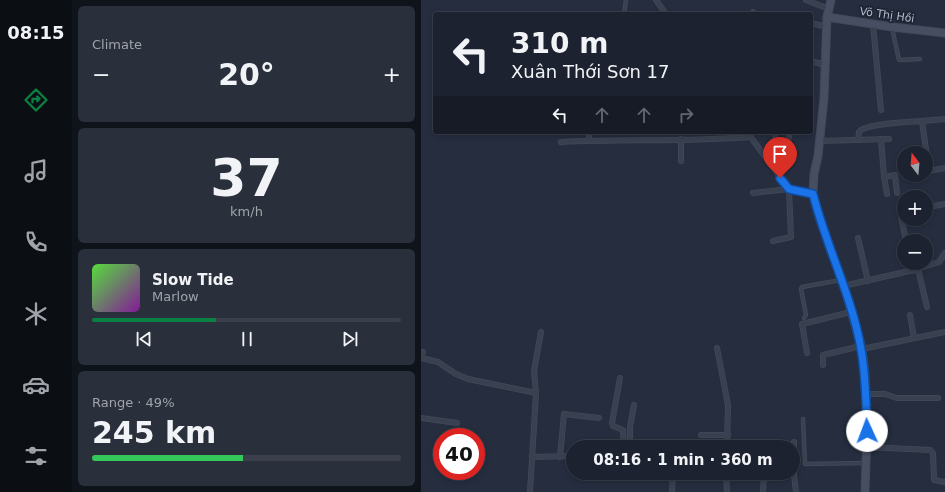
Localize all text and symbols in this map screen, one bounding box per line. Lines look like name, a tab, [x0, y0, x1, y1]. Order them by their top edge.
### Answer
street label: Võ Thị Hồi	[859, 5, 915, 25]
text: 08:15	[7, 22, 65, 43]
text: 310 m	[511, 27, 608, 60]
icon: left	[445, 28, 497, 80]
text: Climate	[92, 37, 142, 52]
text: 20°	[218, 57, 275, 92]
text: Xuân Thới Sơn 17	[511, 61, 670, 82]
text: −	[92, 62, 110, 87]
text: +	[383, 62, 401, 87]
icon: directions	[22, 86, 50, 114]
icon: left	[549, 104, 571, 126]
icon: ahead	[591, 104, 613, 126]
icon: ahead	[633, 104, 655, 126]
icon: right	[675, 104, 697, 126]
pin	[763, 137, 797, 178]
icon: arrive	[769, 143, 791, 165]
north arrow	[897, 146, 933, 182]
map controls	[897, 146, 933, 270]
text: 37	[210, 148, 283, 208]
icon: music	[22, 157, 50, 185]
button: +	[897, 190, 933, 226]
text: km/h	[230, 204, 263, 219]
icon: phone	[22, 228, 50, 256]
button: −	[897, 234, 933, 270]
text: Slow Tide	[152, 271, 234, 289]
text: Marlow	[152, 289, 199, 304]
icon: climate	[22, 300, 50, 328]
icon: previous	[133, 328, 155, 350]
icon: pause	[236, 328, 258, 350]
icon: next	[339, 328, 361, 350]
icon: car	[22, 371, 50, 399]
text: Range · 49%	[92, 395, 175, 410]
position arrow	[846, 410, 888, 452]
text: 245 km	[92, 415, 216, 450]
speed limit sign: 40	[433, 428, 485, 480]
icon: filters	[22, 442, 50, 470]
text: 08:16 · 1 min · 360 m	[593, 451, 773, 469]

